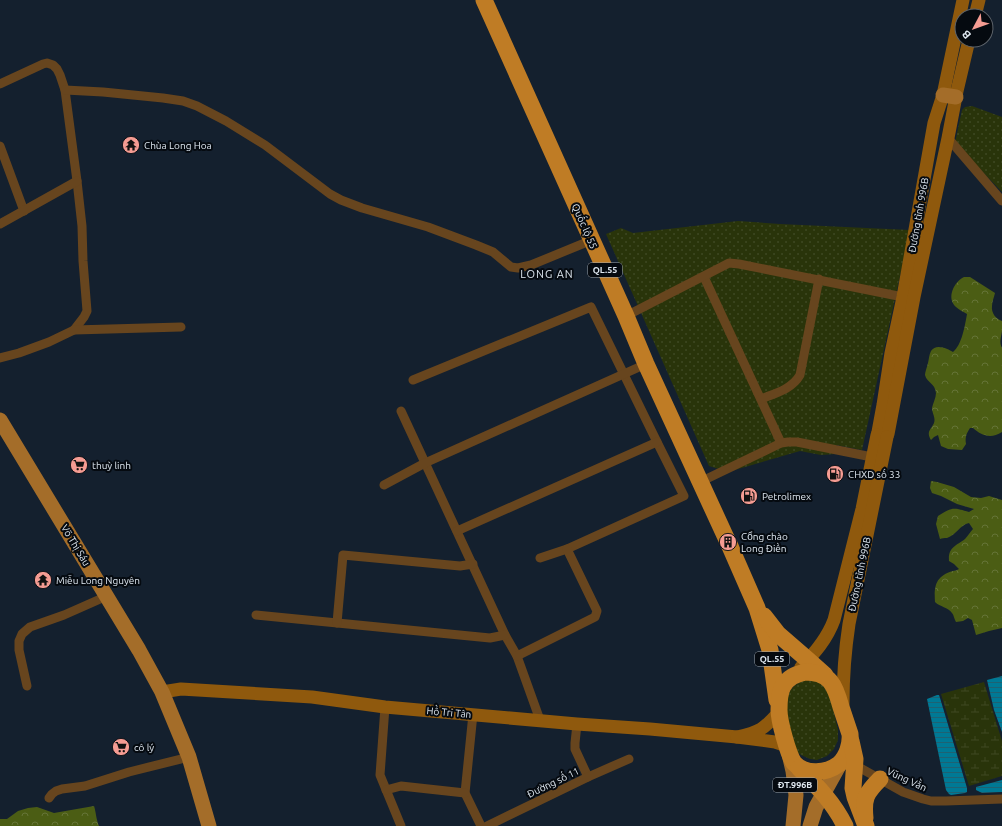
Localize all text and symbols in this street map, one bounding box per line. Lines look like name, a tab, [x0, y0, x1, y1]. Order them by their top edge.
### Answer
north arrow	[954, 8, 994, 48]
text: B	[960, 28, 973, 41]
temple icon: Chùa Long Hoa	[121, 135, 141, 155]
place label: Chùa Long Hoa	[144, 140, 212, 151]
street label: Đường tỉnh 996B	[906, 177, 930, 253]
street label: Quốc lộ 55	[569, 201, 601, 251]
road number: QL.55	[588, 263, 622, 277]
district label: LONG AN	[520, 268, 574, 280]
supermarket icon: thuỳ linh	[69, 455, 89, 475]
place label: thuỳ linh	[92, 460, 131, 471]
fuel station icon: CHXD số 33	[825, 464, 845, 484]
place label: CHXD số 33	[848, 468, 900, 480]
fuel station icon: Petrolimex	[739, 486, 759, 506]
place label: Petrolimex	[762, 491, 811, 502]
street label: Võ Thị Sáu	[58, 523, 92, 568]
place label: Cổng chào Long Điền	[741, 531, 788, 554]
building icon: Cổng chào Long Điền	[718, 532, 738, 552]
street label: Đường tỉnh 996B	[846, 536, 873, 612]
temple icon: Miễu Long Nguyên	[33, 570, 53, 590]
place label: Miễu Long Nguyên	[56, 575, 140, 586]
road number: QL.55	[755, 652, 789, 666]
street label: Hồ Tri Tân	[426, 704, 472, 720]
supermarket icon: cô lý	[111, 737, 131, 757]
place label: cô lý	[134, 742, 154, 753]
street label: Đường số 11	[525, 764, 581, 800]
street label: Vũng Vằn	[885, 764, 929, 793]
road number: ĐT.996B	[773, 778, 817, 792]

